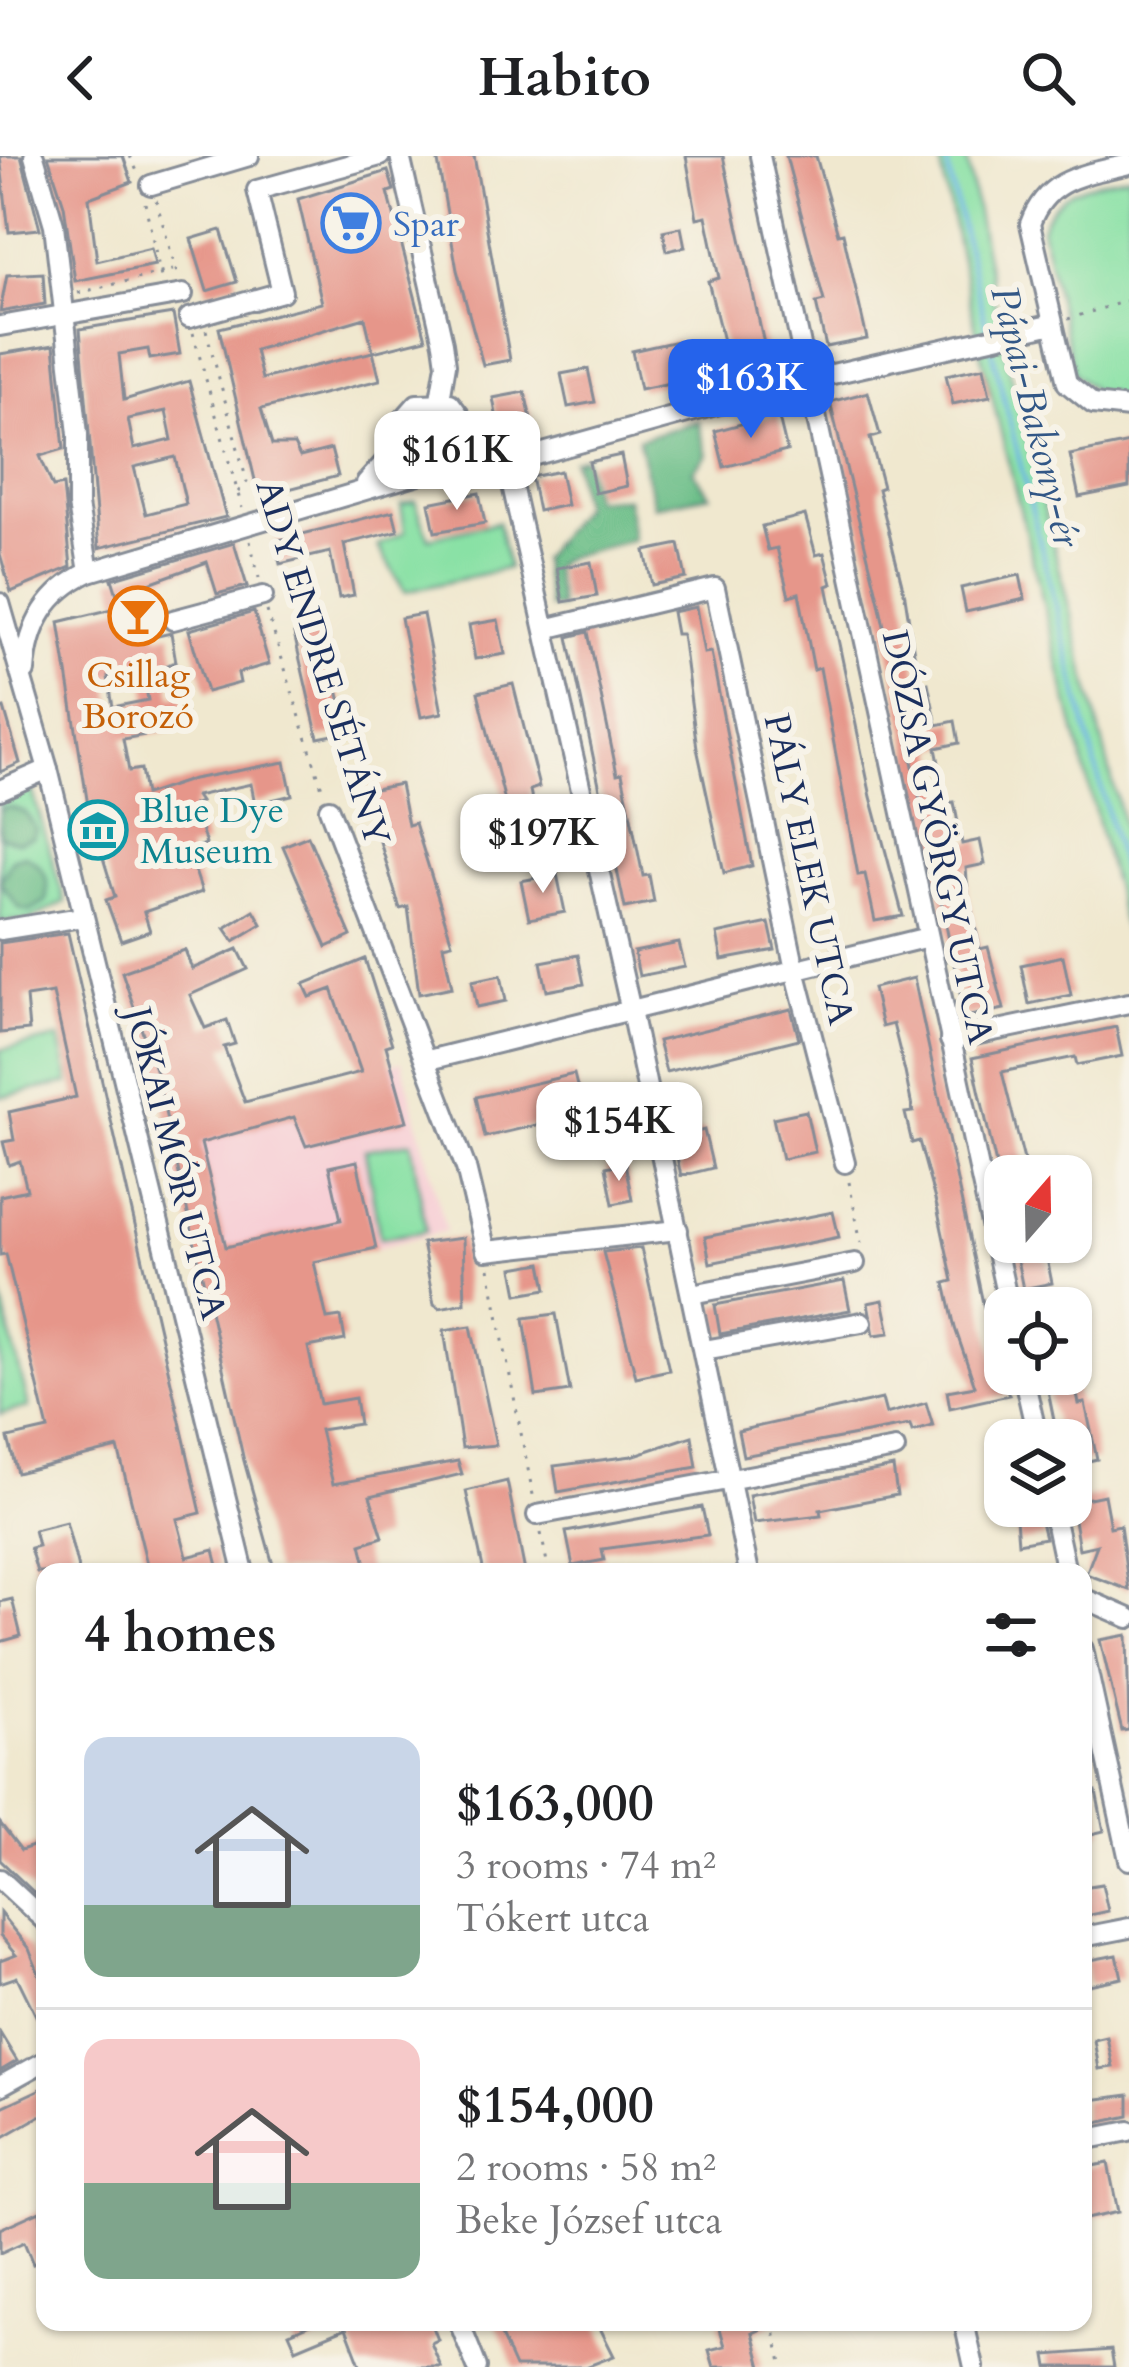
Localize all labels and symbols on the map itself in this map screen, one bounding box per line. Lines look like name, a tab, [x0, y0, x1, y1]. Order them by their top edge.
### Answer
supermarket icon: Spar	[320, 192, 382, 254]
place label: Spar	[393, 200, 460, 249]
water label: Pápai-Bakony-ér	[978, 280, 1094, 554]
pin: $163K	[667, 339, 835, 441]
pin: $161K	[373, 411, 541, 513]
street label: ADY ENDRE SÉTÁNY	[244, 473, 402, 852]
bar icon: Csillag Borozó	[107, 585, 169, 647]
street label: DÓZSA GYÖRGY UTCA	[870, 626, 1005, 1049]
place label: Csillag Borozó	[82, 651, 194, 741]
street label: PÁLY ELEK UTCA	[752, 709, 866, 1030]
place label: Blue Dye Museum	[140, 786, 284, 876]
pin: $197K	[459, 794, 627, 896]
museum icon: Blue Dye Museum	[67, 799, 129, 861]
street label: JÓKAI MÓR UTCA	[112, 997, 238, 1325]
pin: $154K	[535, 1082, 703, 1184]
north arrow	[984, 1155, 1092, 1263]

